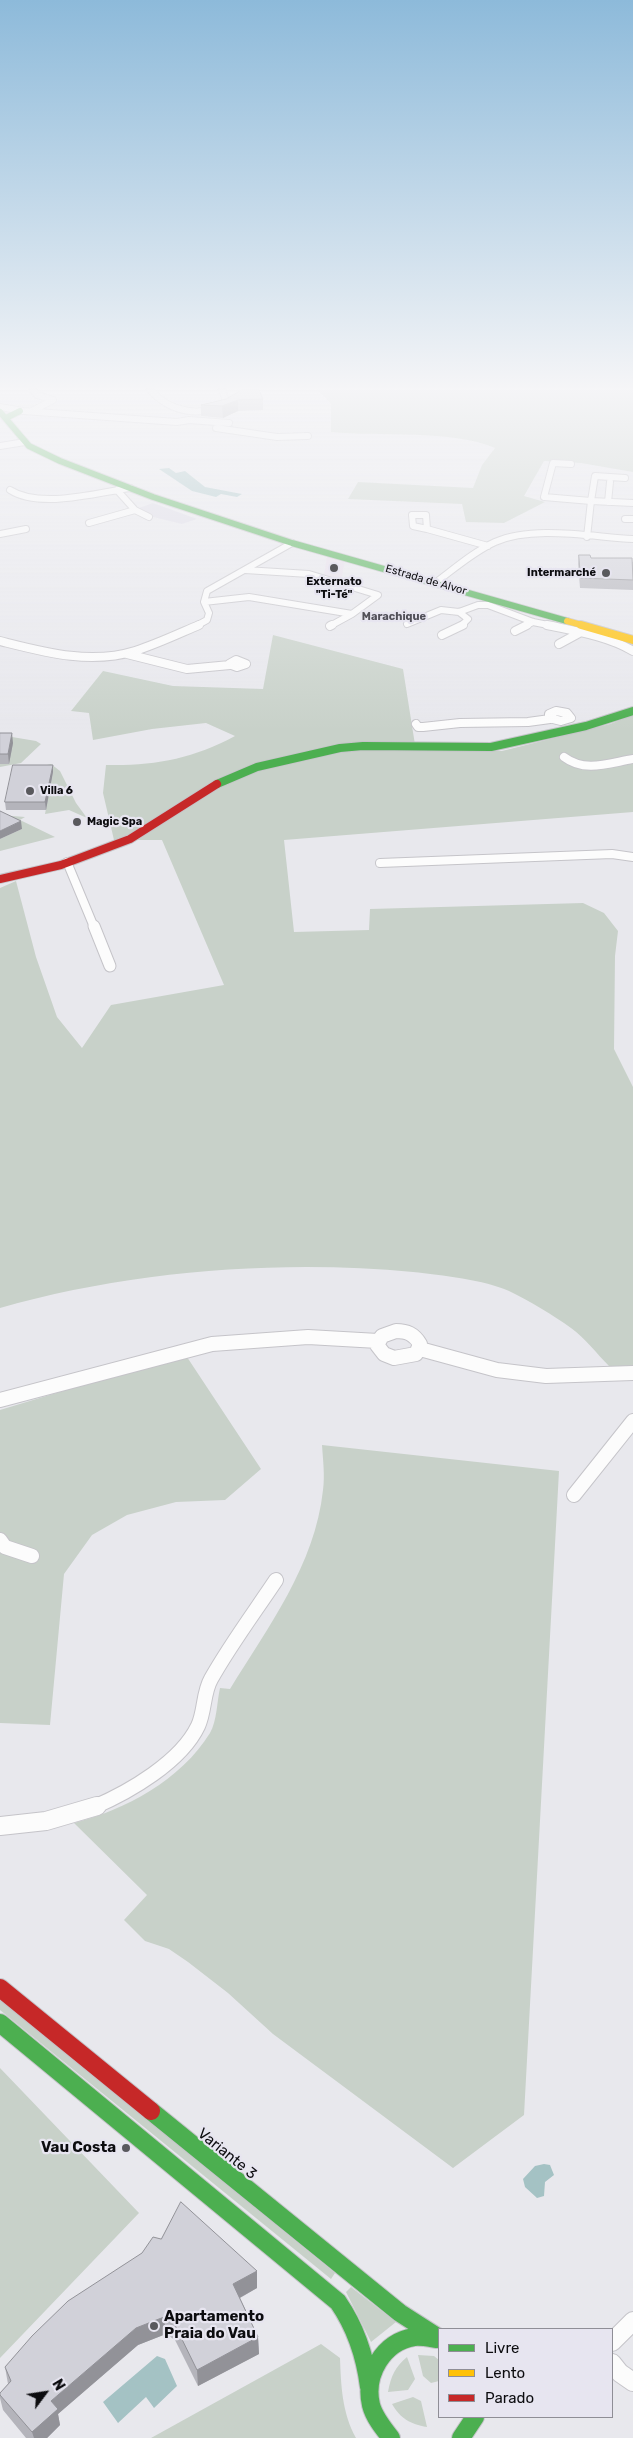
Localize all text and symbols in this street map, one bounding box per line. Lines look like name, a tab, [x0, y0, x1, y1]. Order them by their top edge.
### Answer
marker: Externato "Ti-Té"	[328, 562, 340, 574]
street label: Estrada de Alvor	[384, 562, 468, 598]
place label: Intermarché	[527, 566, 596, 580]
marker: Intermarché	[600, 567, 612, 579]
place label: Externato "Ti-Té"	[306, 575, 362, 601]
district label: Marachique	[362, 610, 426, 624]
place label: Villa 6	[40, 784, 73, 798]
marker: Villa 6	[24, 785, 36, 797]
place label: Magic Spa	[87, 815, 142, 829]
marker: Magic Spa	[71, 816, 83, 828]
street label: Variante 3	[194, 2125, 260, 2183]
place label: Vau Costa	[41, 2139, 116, 2157]
marker: Vau Costa	[120, 2142, 132, 2154]
place label: Apartamento Praia do Vau	[164, 2308, 264, 2343]
marker: Apartamento Praia do Vau	[148, 2320, 160, 2332]
legend	[438, 2328, 613, 2418]
text: Livre	[485, 2339, 519, 2357]
text: Lento	[485, 2364, 525, 2382]
north arrow	[20, 2368, 70, 2418]
text: N	[48, 2376, 68, 2394]
text: Parado	[485, 2389, 534, 2407]

